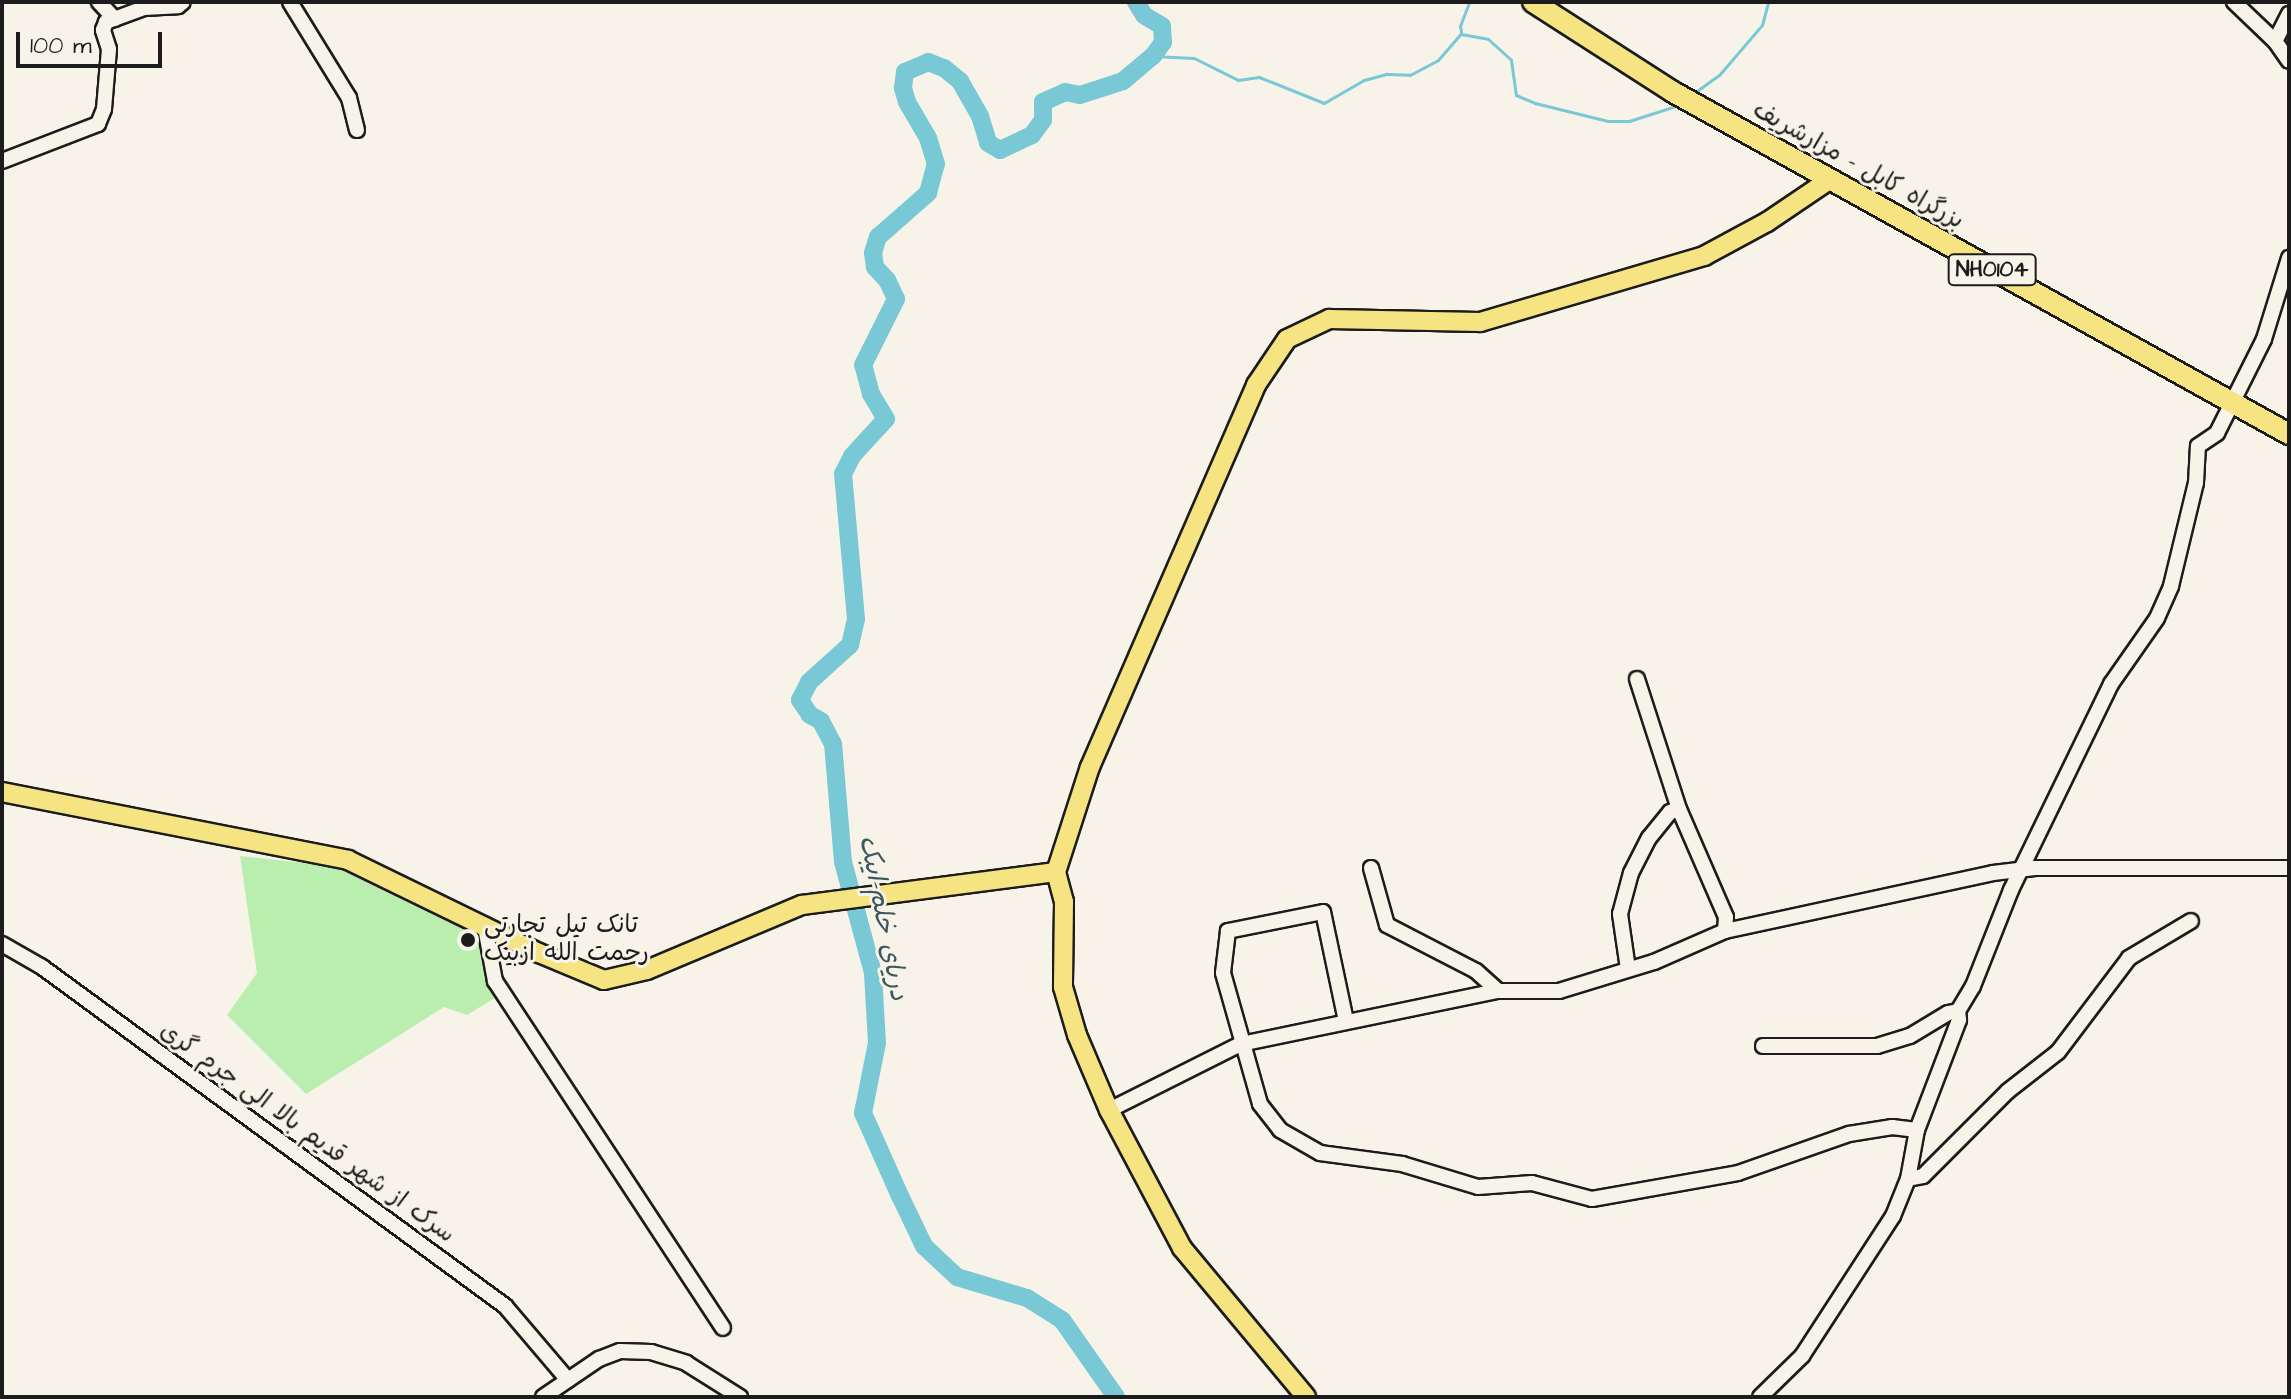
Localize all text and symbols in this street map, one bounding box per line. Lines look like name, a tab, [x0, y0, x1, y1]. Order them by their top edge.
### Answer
scale bar	[20, 16, 166, 66]
text: 100 m	[30, 29, 92, 63]
street label: بزرگراه کابل - مزارشریف	[1747, 96, 1969, 236]
road number: NH0104	[1946, 252, 2038, 288]
water label: دریای خلم-ایبک	[852, 833, 914, 1003]
place label: تانک تیل تجارتی رحمت الله ازبیک	[484, 912, 649, 968]
marker: تانک تیل تجارتی رحمت الله ازبیک	[459, 931, 477, 949]
street label: سرک از شهر قدیم بالا الی جرم گری	[154, 1016, 460, 1250]

